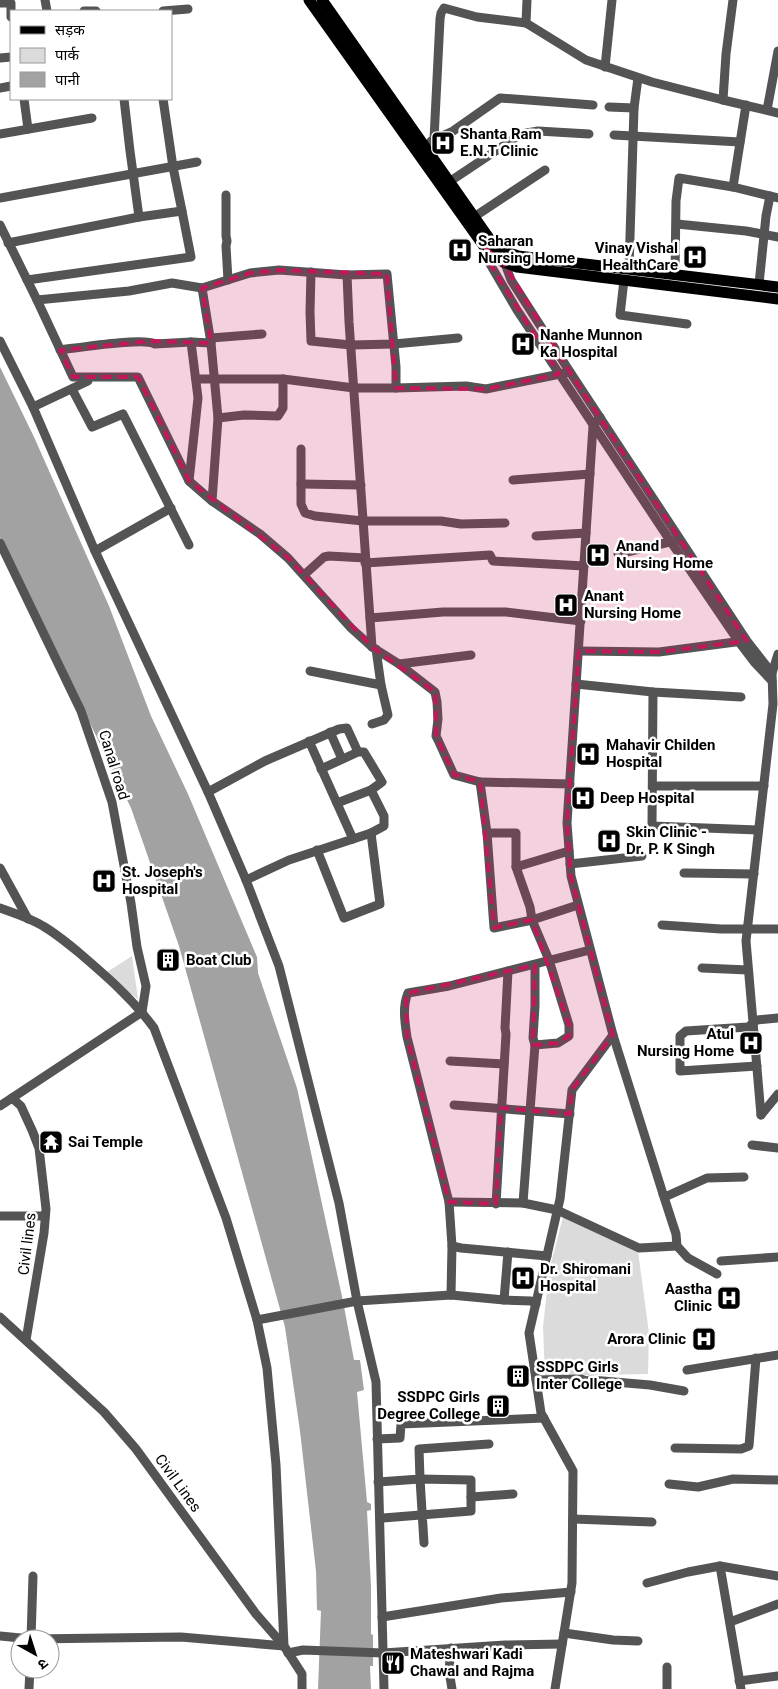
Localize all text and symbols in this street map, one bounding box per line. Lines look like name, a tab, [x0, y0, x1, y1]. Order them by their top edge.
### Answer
legend	[10, 10, 172, 100]
text: सड़क	[55, 21, 85, 39]
text: पार्क	[55, 46, 79, 64]
text: पानी	[55, 71, 81, 89]
place label: Shanta Ram E.N.T Clinic	[460, 125, 542, 160]
hospital icon: Shanta Ram E.N.T Clinic	[430, 130, 456, 156]
place label: Saharan Nursing Home	[478, 232, 575, 267]
hospital icon: Saharan Nursing Home	[447, 237, 473, 263]
place label: Vinay Vishal HealthCare	[595, 239, 678, 274]
hospital icon: Vinay Vishal HealthCare	[682, 244, 708, 270]
place label: Nanhe Munnon Ka Hospital	[540, 326, 642, 361]
hospital icon: Nanhe Munnon Ka Hospital	[510, 331, 536, 357]
place label: Anand Nursing Home	[616, 537, 713, 572]
hospital icon: Anand Nursing Home	[585, 542, 611, 568]
place label: Anant Nursing Home	[584, 587, 681, 622]
hospital icon: Anant Nursing Home	[553, 592, 579, 618]
street label: Canal road	[95, 728, 133, 802]
place label: Mahavir Childen Hospital	[606, 736, 715, 771]
hospital icon: Mahavir Childen Hospital	[575, 741, 601, 767]
hospital icon: Deep Hospital	[570, 785, 596, 811]
place label: Deep Hospital	[600, 789, 694, 807]
place label: Skin Clinic - Dr. P. K Singh	[626, 823, 715, 858]
hospital icon: Skin Clinic - Dr. P. K Singh	[596, 828, 622, 854]
place label: St. Joseph's Hospital	[122, 863, 203, 898]
hospital icon: St. Joseph's Hospital	[91, 868, 117, 894]
building icon: Boat Club	[155, 947, 181, 973]
place label: Boat Club	[186, 951, 252, 969]
place label: Atul Nursing Home	[637, 1025, 734, 1060]
hospital icon: Atul Nursing Home	[738, 1030, 764, 1056]
temple icon: Sai Temple	[38, 1129, 64, 1155]
place label: Sai Temple	[68, 1133, 143, 1151]
street label: Civil lines	[14, 1212, 40, 1276]
place label: Dr. Shiromani Hospital	[540, 1260, 631, 1295]
hospital icon: Dr. Shiromani Hospital	[510, 1265, 536, 1291]
place label: Aastha Clinic	[665, 1280, 712, 1315]
hospital icon: Aastha Clinic	[716, 1285, 742, 1311]
hospital icon: Arora Clinic	[691, 1326, 717, 1352]
place label: Arora Clinic	[607, 1330, 686, 1348]
place label: SSDPC Girls Inter College	[536, 1358, 622, 1393]
building icon: SSDPC Girls Inter College	[505, 1363, 531, 1389]
place label: SSDPC Girls Degree College	[377, 1388, 480, 1423]
building icon: SSDPC Girls Degree College	[485, 1393, 511, 1419]
street label: Civil Lines	[151, 1450, 205, 1516]
north arrow	[10, 1629, 60, 1679]
place label: Mateshwari Kadi Chawal and Rajma	[410, 1645, 534, 1680]
restaurant icon: Mateshwari Kadi Chawal and Rajma	[380, 1650, 406, 1676]
text: उ	[34, 1655, 51, 1673]

